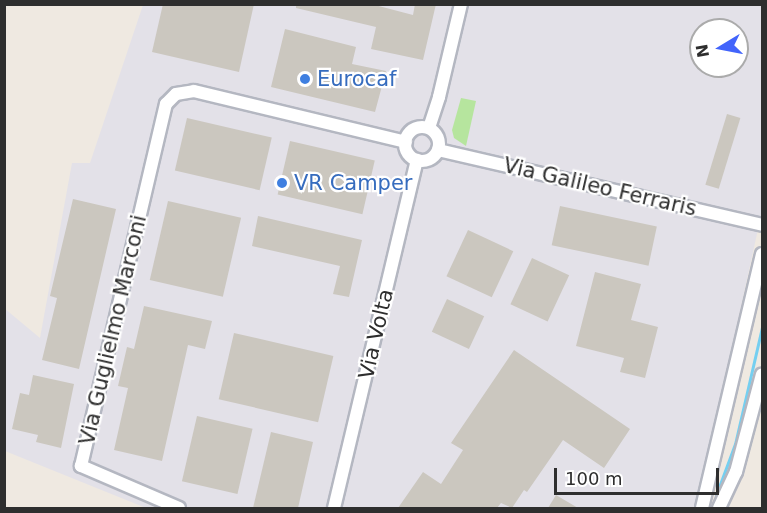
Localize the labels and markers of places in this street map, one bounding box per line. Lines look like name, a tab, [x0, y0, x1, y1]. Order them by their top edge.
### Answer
place label: Eurocaf	[317, 66, 396, 92]
marker: Eurocaf	[298, 72, 312, 86]
place label: VR Camper	[294, 170, 413, 196]
marker: VR Camper	[275, 176, 289, 190]

